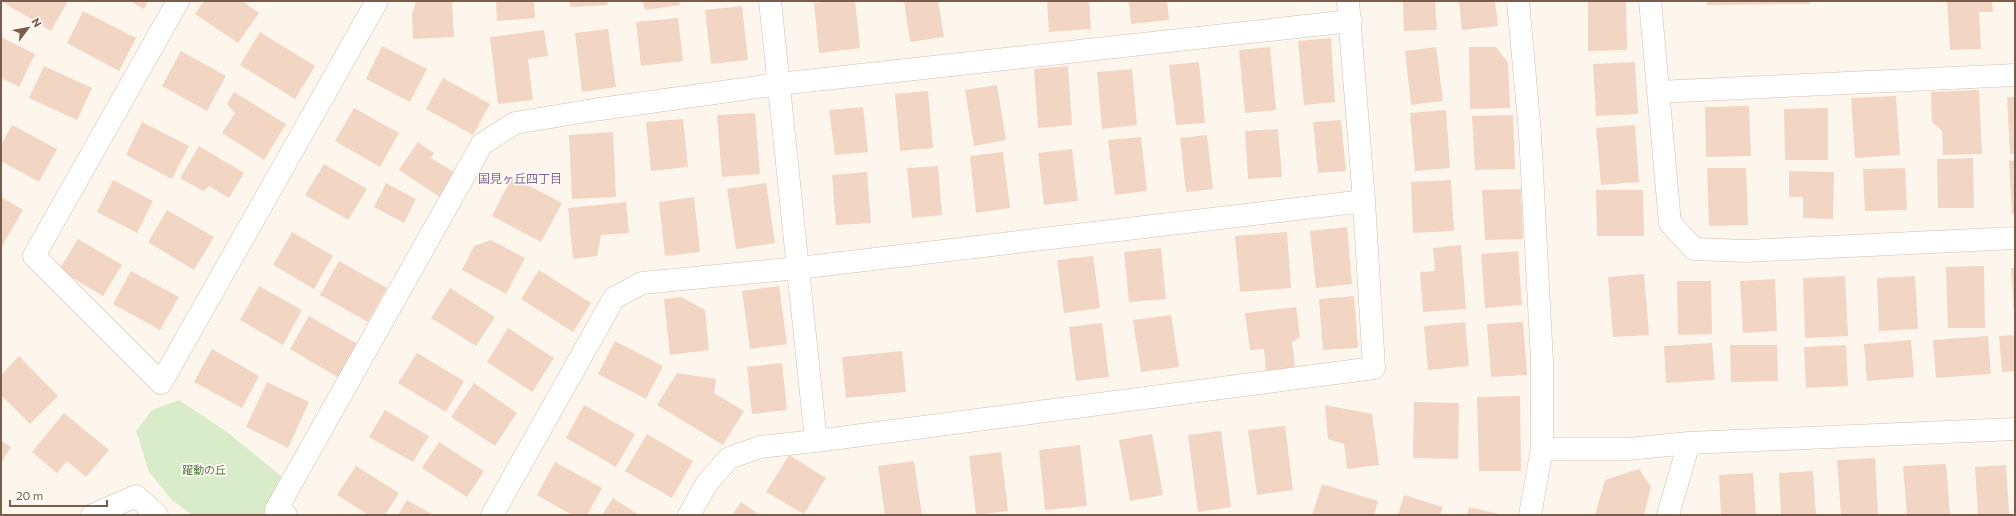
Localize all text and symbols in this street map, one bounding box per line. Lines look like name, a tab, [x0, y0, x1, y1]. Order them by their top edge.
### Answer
north arrow	[8, 8, 48, 48]
text: N	[29, 15, 45, 29]
district label: 国見ヶ丘四丁目	[478, 171, 562, 185]
park label: 躍動の丘	[182, 463, 226, 476]
scale bar	[10, 482, 107, 508]
text: 20 m	[16, 488, 43, 502]

